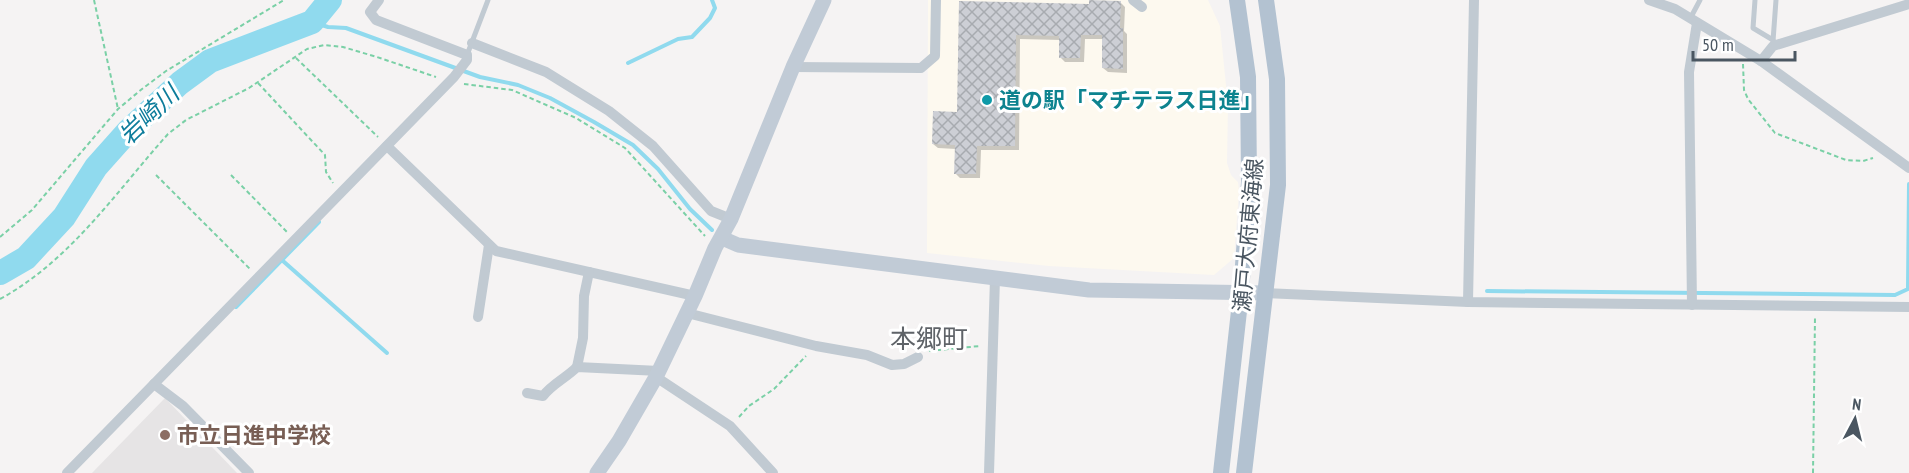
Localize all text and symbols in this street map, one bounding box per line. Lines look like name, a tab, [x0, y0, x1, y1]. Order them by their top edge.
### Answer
scale bar	[1693, 24, 1795, 62]
text: 50 m	[1702, 33, 1734, 56]
water label: 岩崎川	[112, 76, 187, 151]
place label: 道の駅「マチテラス日進」	[999, 86, 1263, 114]
marker: 道の駅「マチテラス日進」	[980, 93, 994, 107]
street label: 瀬戸大府東海線	[1227, 157, 1269, 313]
district label: 本郷町	[890, 322, 968, 355]
north arrow	[1825, 389, 1885, 449]
text: N	[1851, 394, 1862, 415]
place label: 市立日進中学校	[177, 421, 331, 449]
marker: 市立日進中学校	[158, 428, 172, 442]

